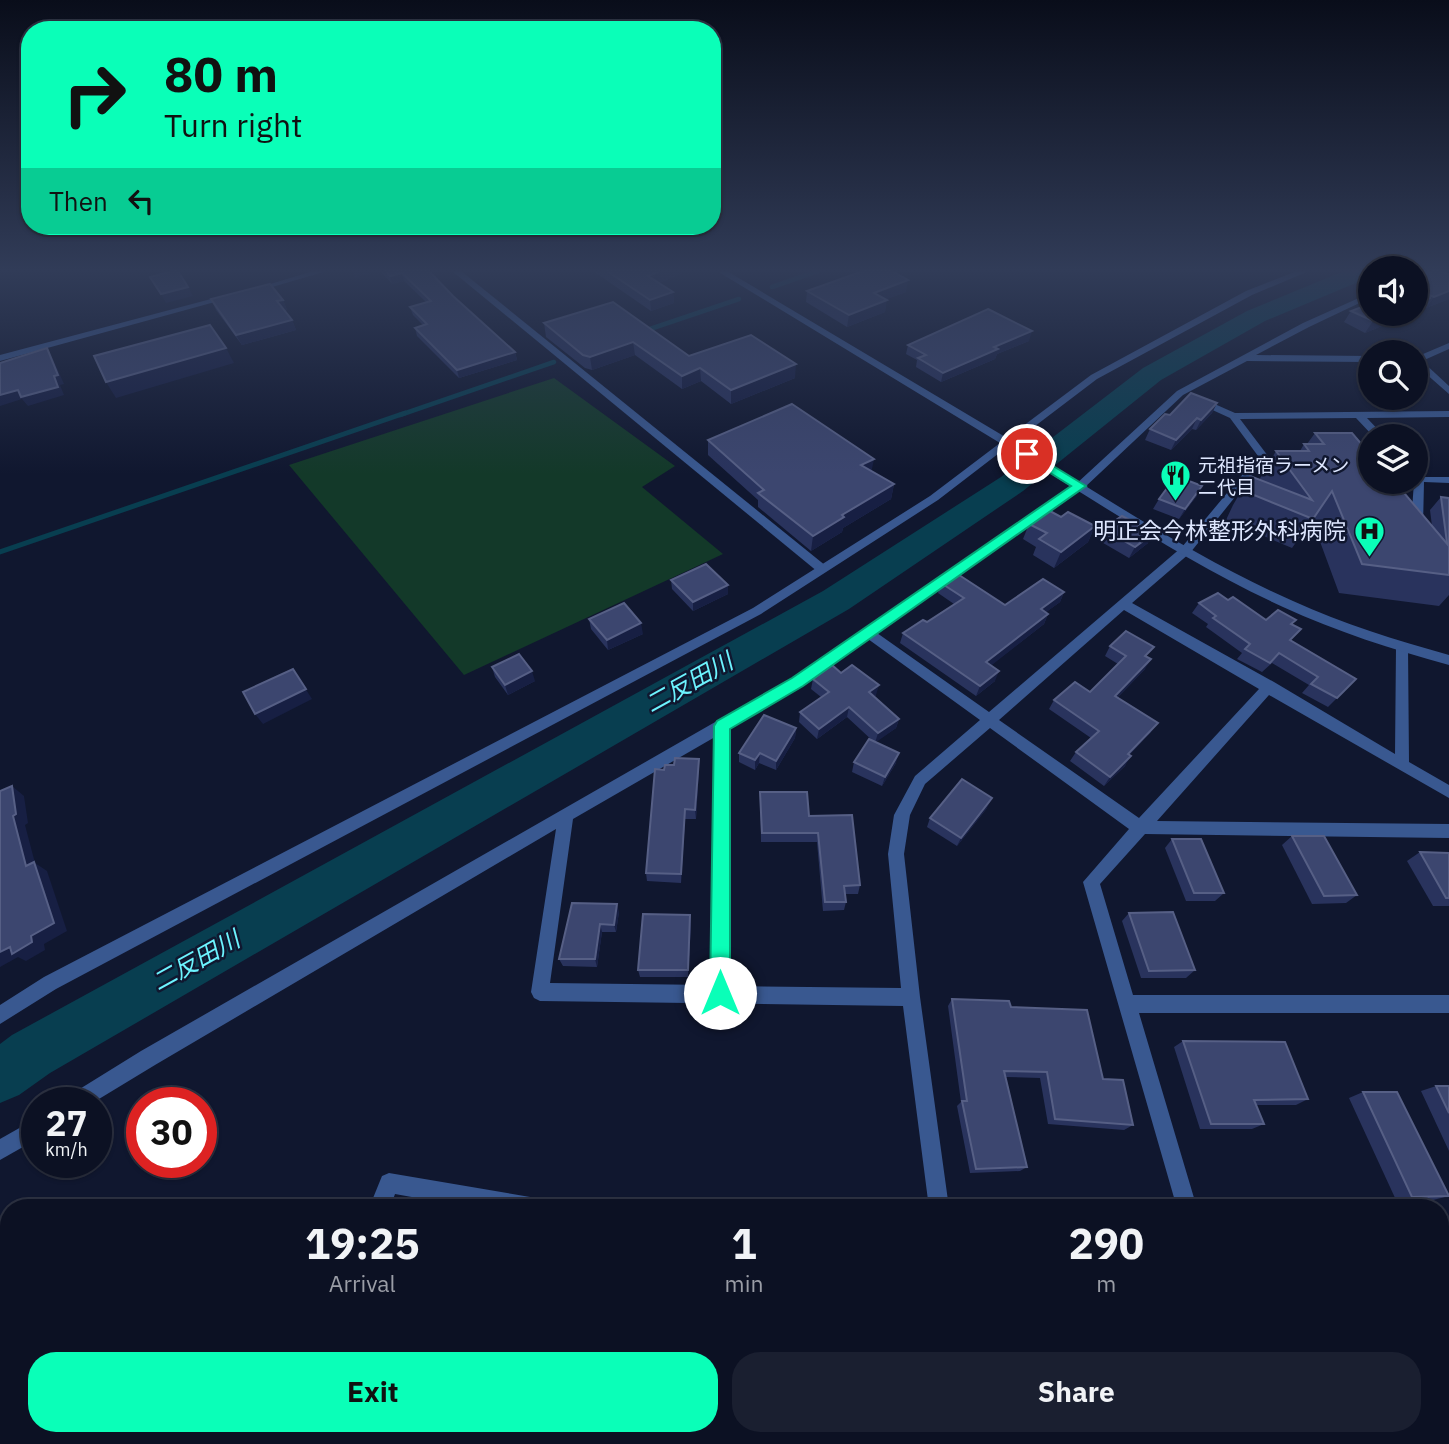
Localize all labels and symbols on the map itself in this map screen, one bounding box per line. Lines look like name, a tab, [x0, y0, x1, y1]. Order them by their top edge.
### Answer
pin	[997, 424, 1057, 484]
place label: 元祖指宿ラーメン 二代目	[1198, 453, 1349, 499]
restaurant icon: 元祖指宿ラーメン 二代目	[1158, 459, 1192, 503]
hospital icon: 明正会今林整形外科病院	[1352, 514, 1386, 558]
place label: 明正会今林整形外科病院	[1093, 515, 1346, 545]
water label: 二反田川	[639, 643, 741, 719]
water label: 二反田川	[146, 921, 248, 997]
position arrow	[683, 956, 757, 1030]
speed limit sign: 30	[126, 1087, 217, 1178]

